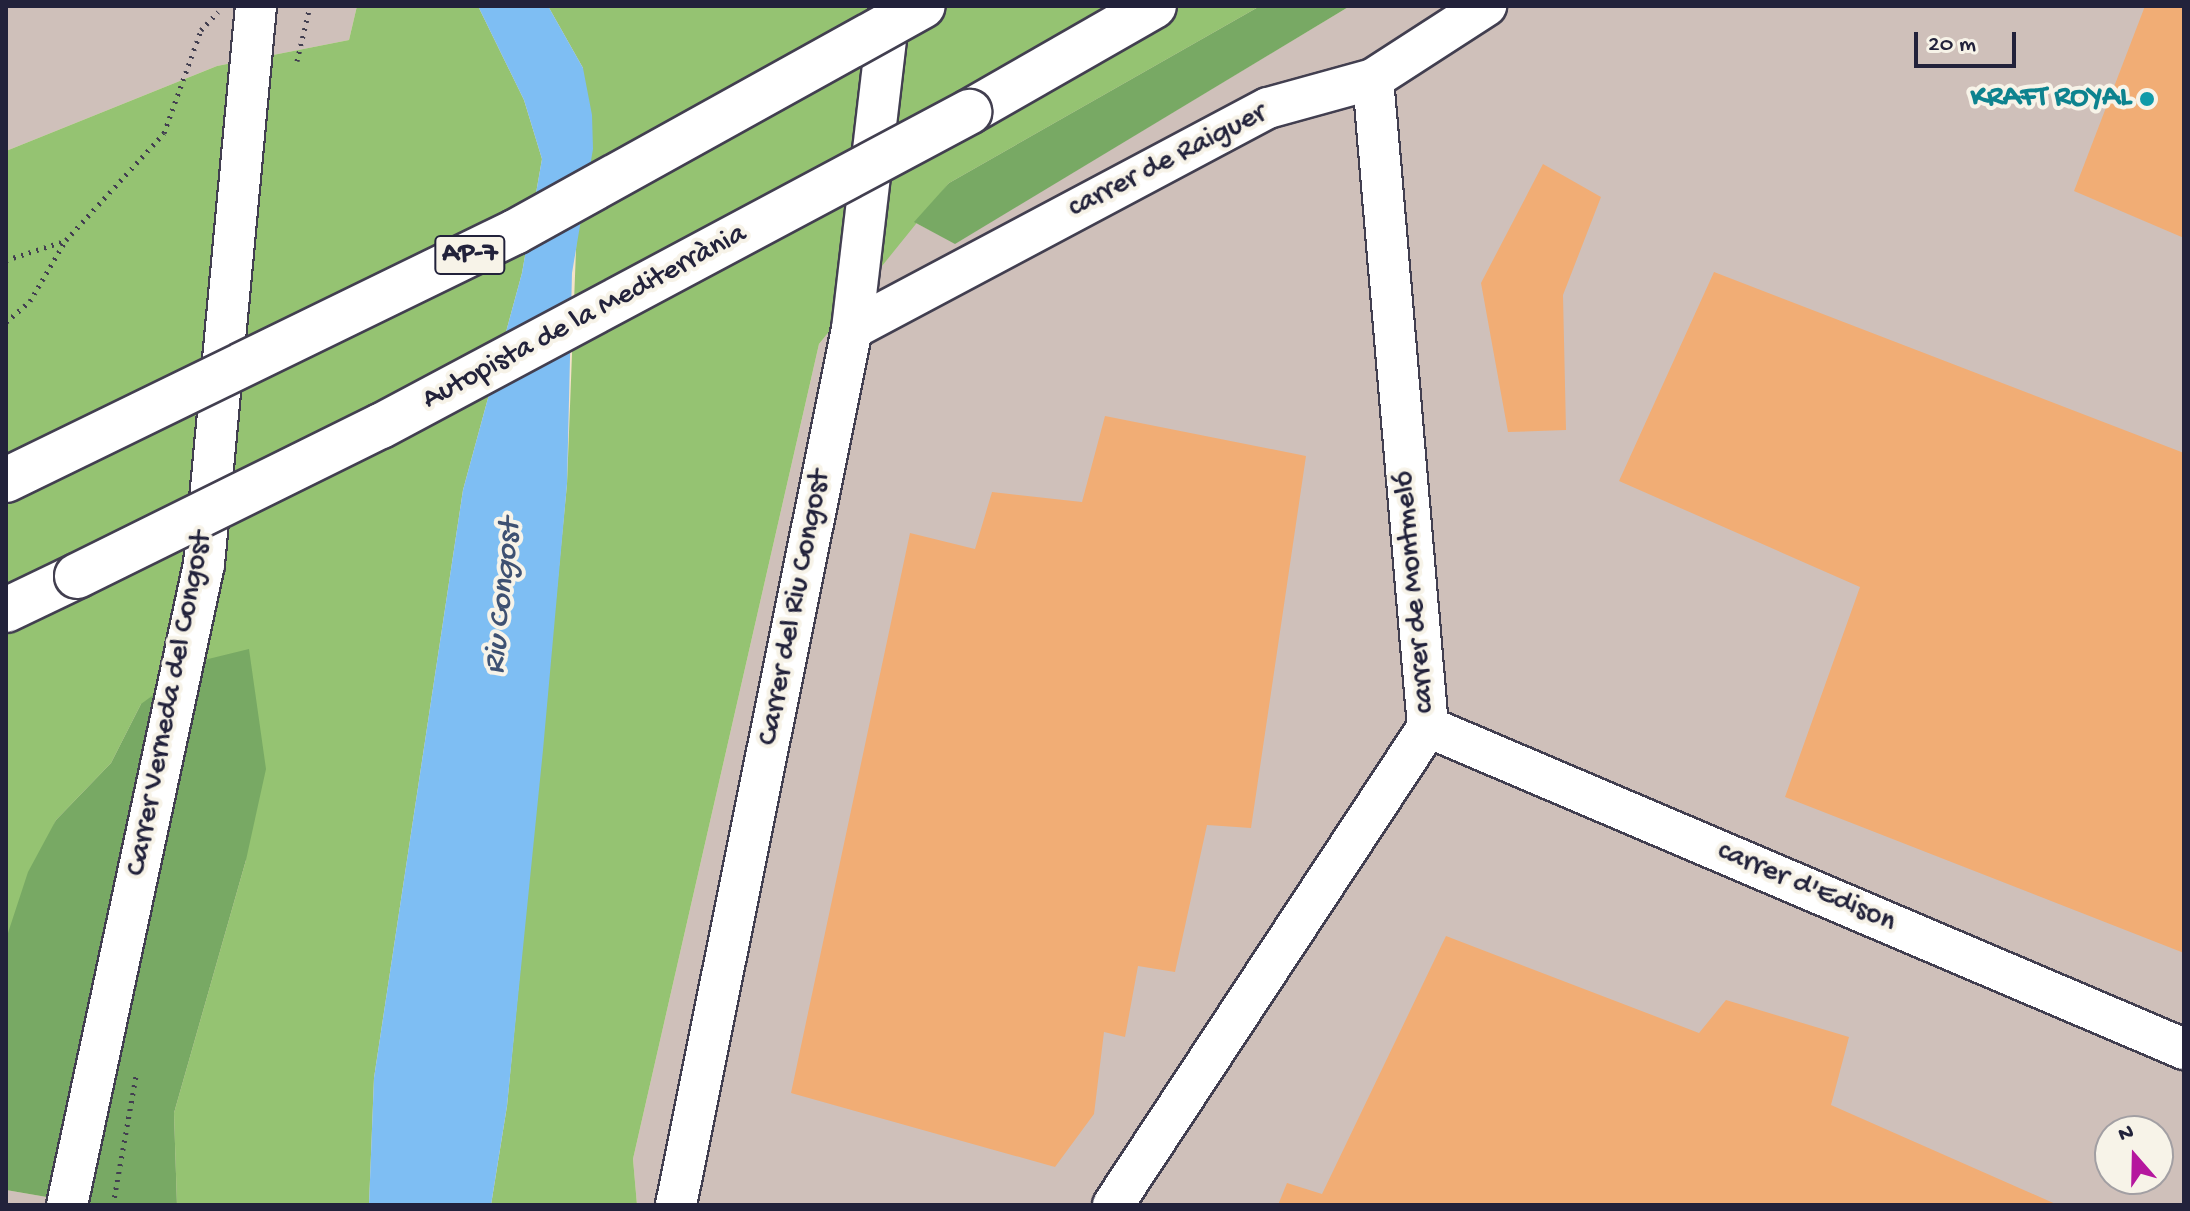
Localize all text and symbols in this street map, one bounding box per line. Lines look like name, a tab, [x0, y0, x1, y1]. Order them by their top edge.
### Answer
scale bar	[1918, 16, 2020, 66]
text: 20 m	[1928, 31, 1976, 60]
place label: KRAFT ROYAL	[1971, 81, 2131, 117]
marker: KRAFT ROYAL	[2138, 90, 2156, 108]
street label: carrer de Raiguer	[1063, 97, 1273, 227]
street label: Autopista de la Mediterrània	[417, 217, 753, 419]
road number: AP-7	[434, 231, 506, 279]
street label: Carrer del Riu Congost	[752, 467, 840, 749]
street label: carrer de Montmeló	[1387, 469, 1445, 715]
water label: Riu Congost	[477, 518, 531, 676]
street label: Carrer Verneda del Congost	[120, 529, 222, 879]
street label: carrer d'Edison	[1711, 834, 1901, 942]
north arrow	[2094, 1115, 2174, 1195]
text: N	[2115, 1120, 2138, 1149]

